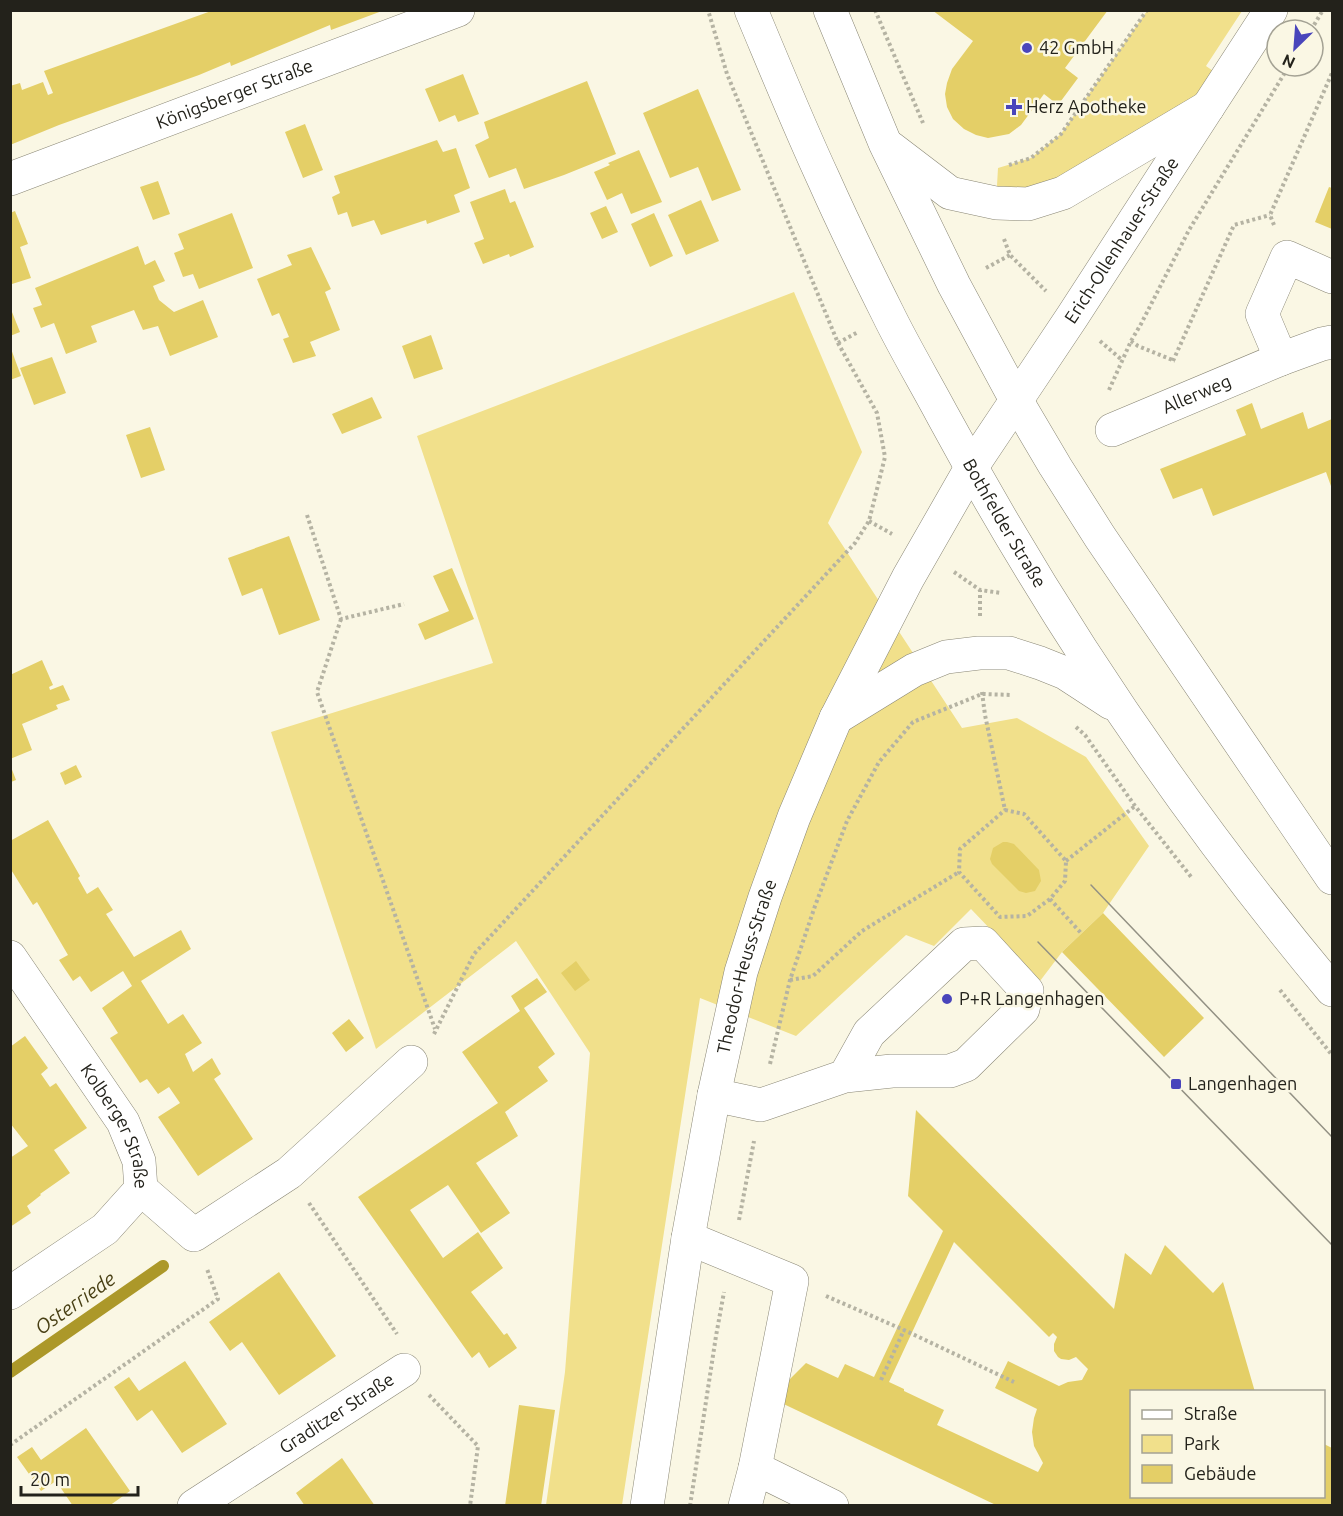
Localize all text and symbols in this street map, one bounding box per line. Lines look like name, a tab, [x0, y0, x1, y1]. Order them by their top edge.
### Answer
north arrow	[1265, 18, 1325, 78]
place label: 42 GmbH	[1039, 37, 1114, 57]
marker: 42 GmbH	[1020, 41, 1034, 55]
text: N	[1279, 51, 1298, 72]
street label: Königsberger Straße	[153, 55, 315, 132]
place label: Herz Apotheke	[1026, 96, 1147, 116]
marker: Herz Apotheke	[1007, 100, 1021, 114]
street label: Erich-Ollenhauer-Straße	[1060, 153, 1182, 327]
street label: Allerweg	[1159, 370, 1234, 417]
street label: Bothfelder Straße	[960, 455, 1051, 591]
street label: Theodor-Heuss-Straße	[712, 876, 780, 1056]
place label: P+R Langenhagen	[959, 988, 1105, 1008]
marker: P+R Langenhagen	[940, 992, 954, 1006]
street label: Kolberger Straße	[77, 1060, 152, 1189]
place label: Langenhagen	[1188, 1073, 1297, 1093]
marker: Langenhagen	[1169, 1077, 1183, 1091]
water label: Osterriede	[30, 1266, 119, 1339]
street label: Graditzer Straße	[275, 1368, 397, 1457]
legend	[1130, 1390, 1325, 1498]
text: Straße	[1184, 1403, 1237, 1423]
text: Park	[1184, 1433, 1220, 1453]
scale bar	[21, 1459, 138, 1497]
text: Gebäude	[1184, 1463, 1256, 1483]
text: 20 m	[30, 1469, 70, 1489]

